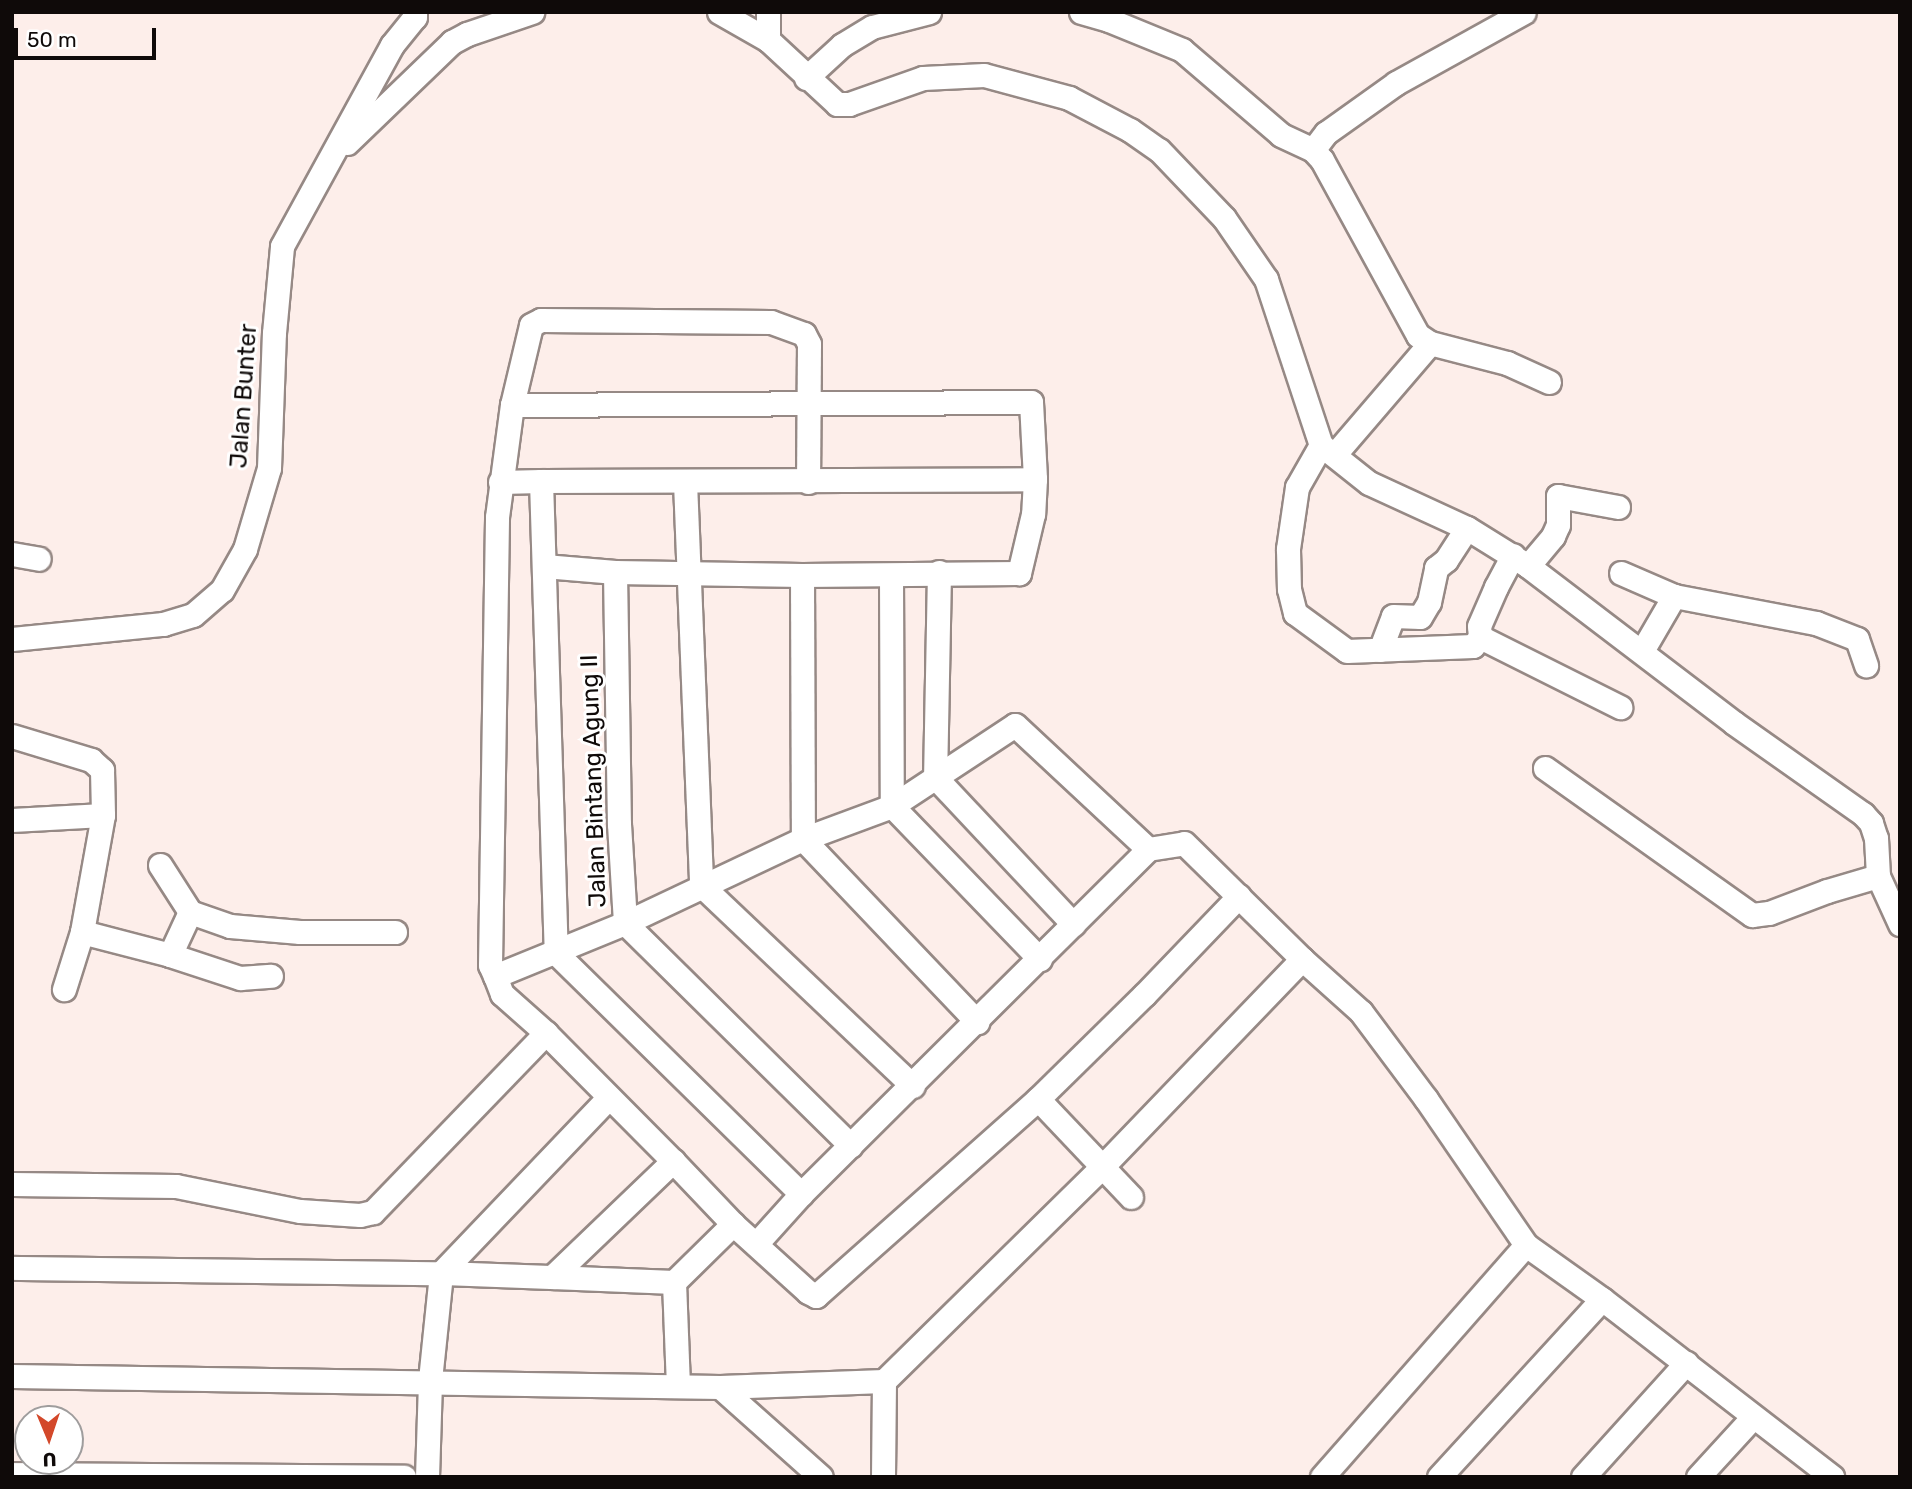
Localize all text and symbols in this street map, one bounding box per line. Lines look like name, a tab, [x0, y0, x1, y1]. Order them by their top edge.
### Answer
scale bar	[18, 14, 159, 58]
text: 50 m	[27, 27, 77, 52]
street label: Jalan Bunter	[225, 323, 263, 469]
street label: Jalan Bintang Agung II	[575, 654, 613, 908]
north arrow	[14, 1405, 84, 1475]
text: U	[42, 1448, 57, 1471]

